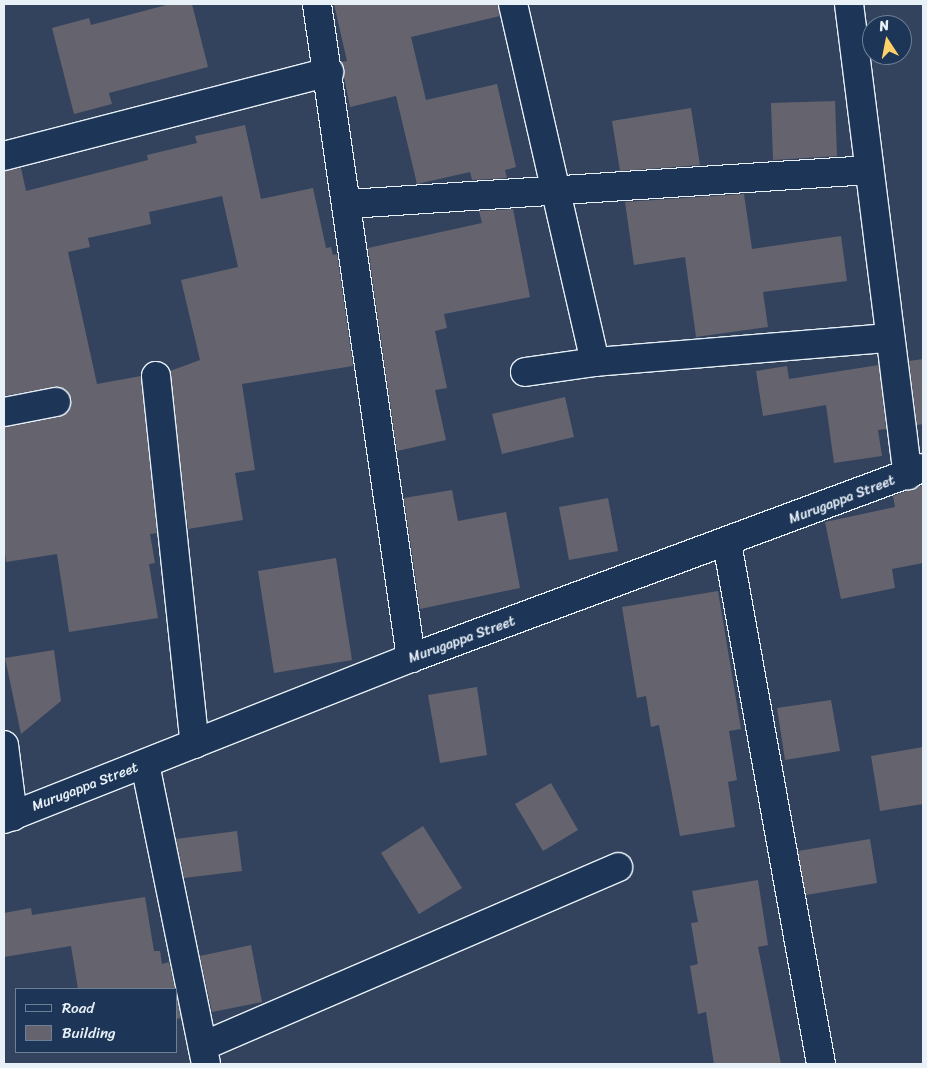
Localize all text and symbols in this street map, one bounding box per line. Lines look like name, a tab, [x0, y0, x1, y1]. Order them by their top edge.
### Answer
text: N	[877, 13, 891, 39]
north arrow	[862, 15, 912, 65]
street label: Murugappa Street	[787, 472, 897, 528]
street label: Murugappa Street	[406, 613, 518, 667]
street label: Murugappa Street	[30, 759, 140, 815]
legend	[15, 988, 178, 1053]
text: Road	[62, 995, 94, 1021]
text: Building	[62, 1020, 116, 1046]

